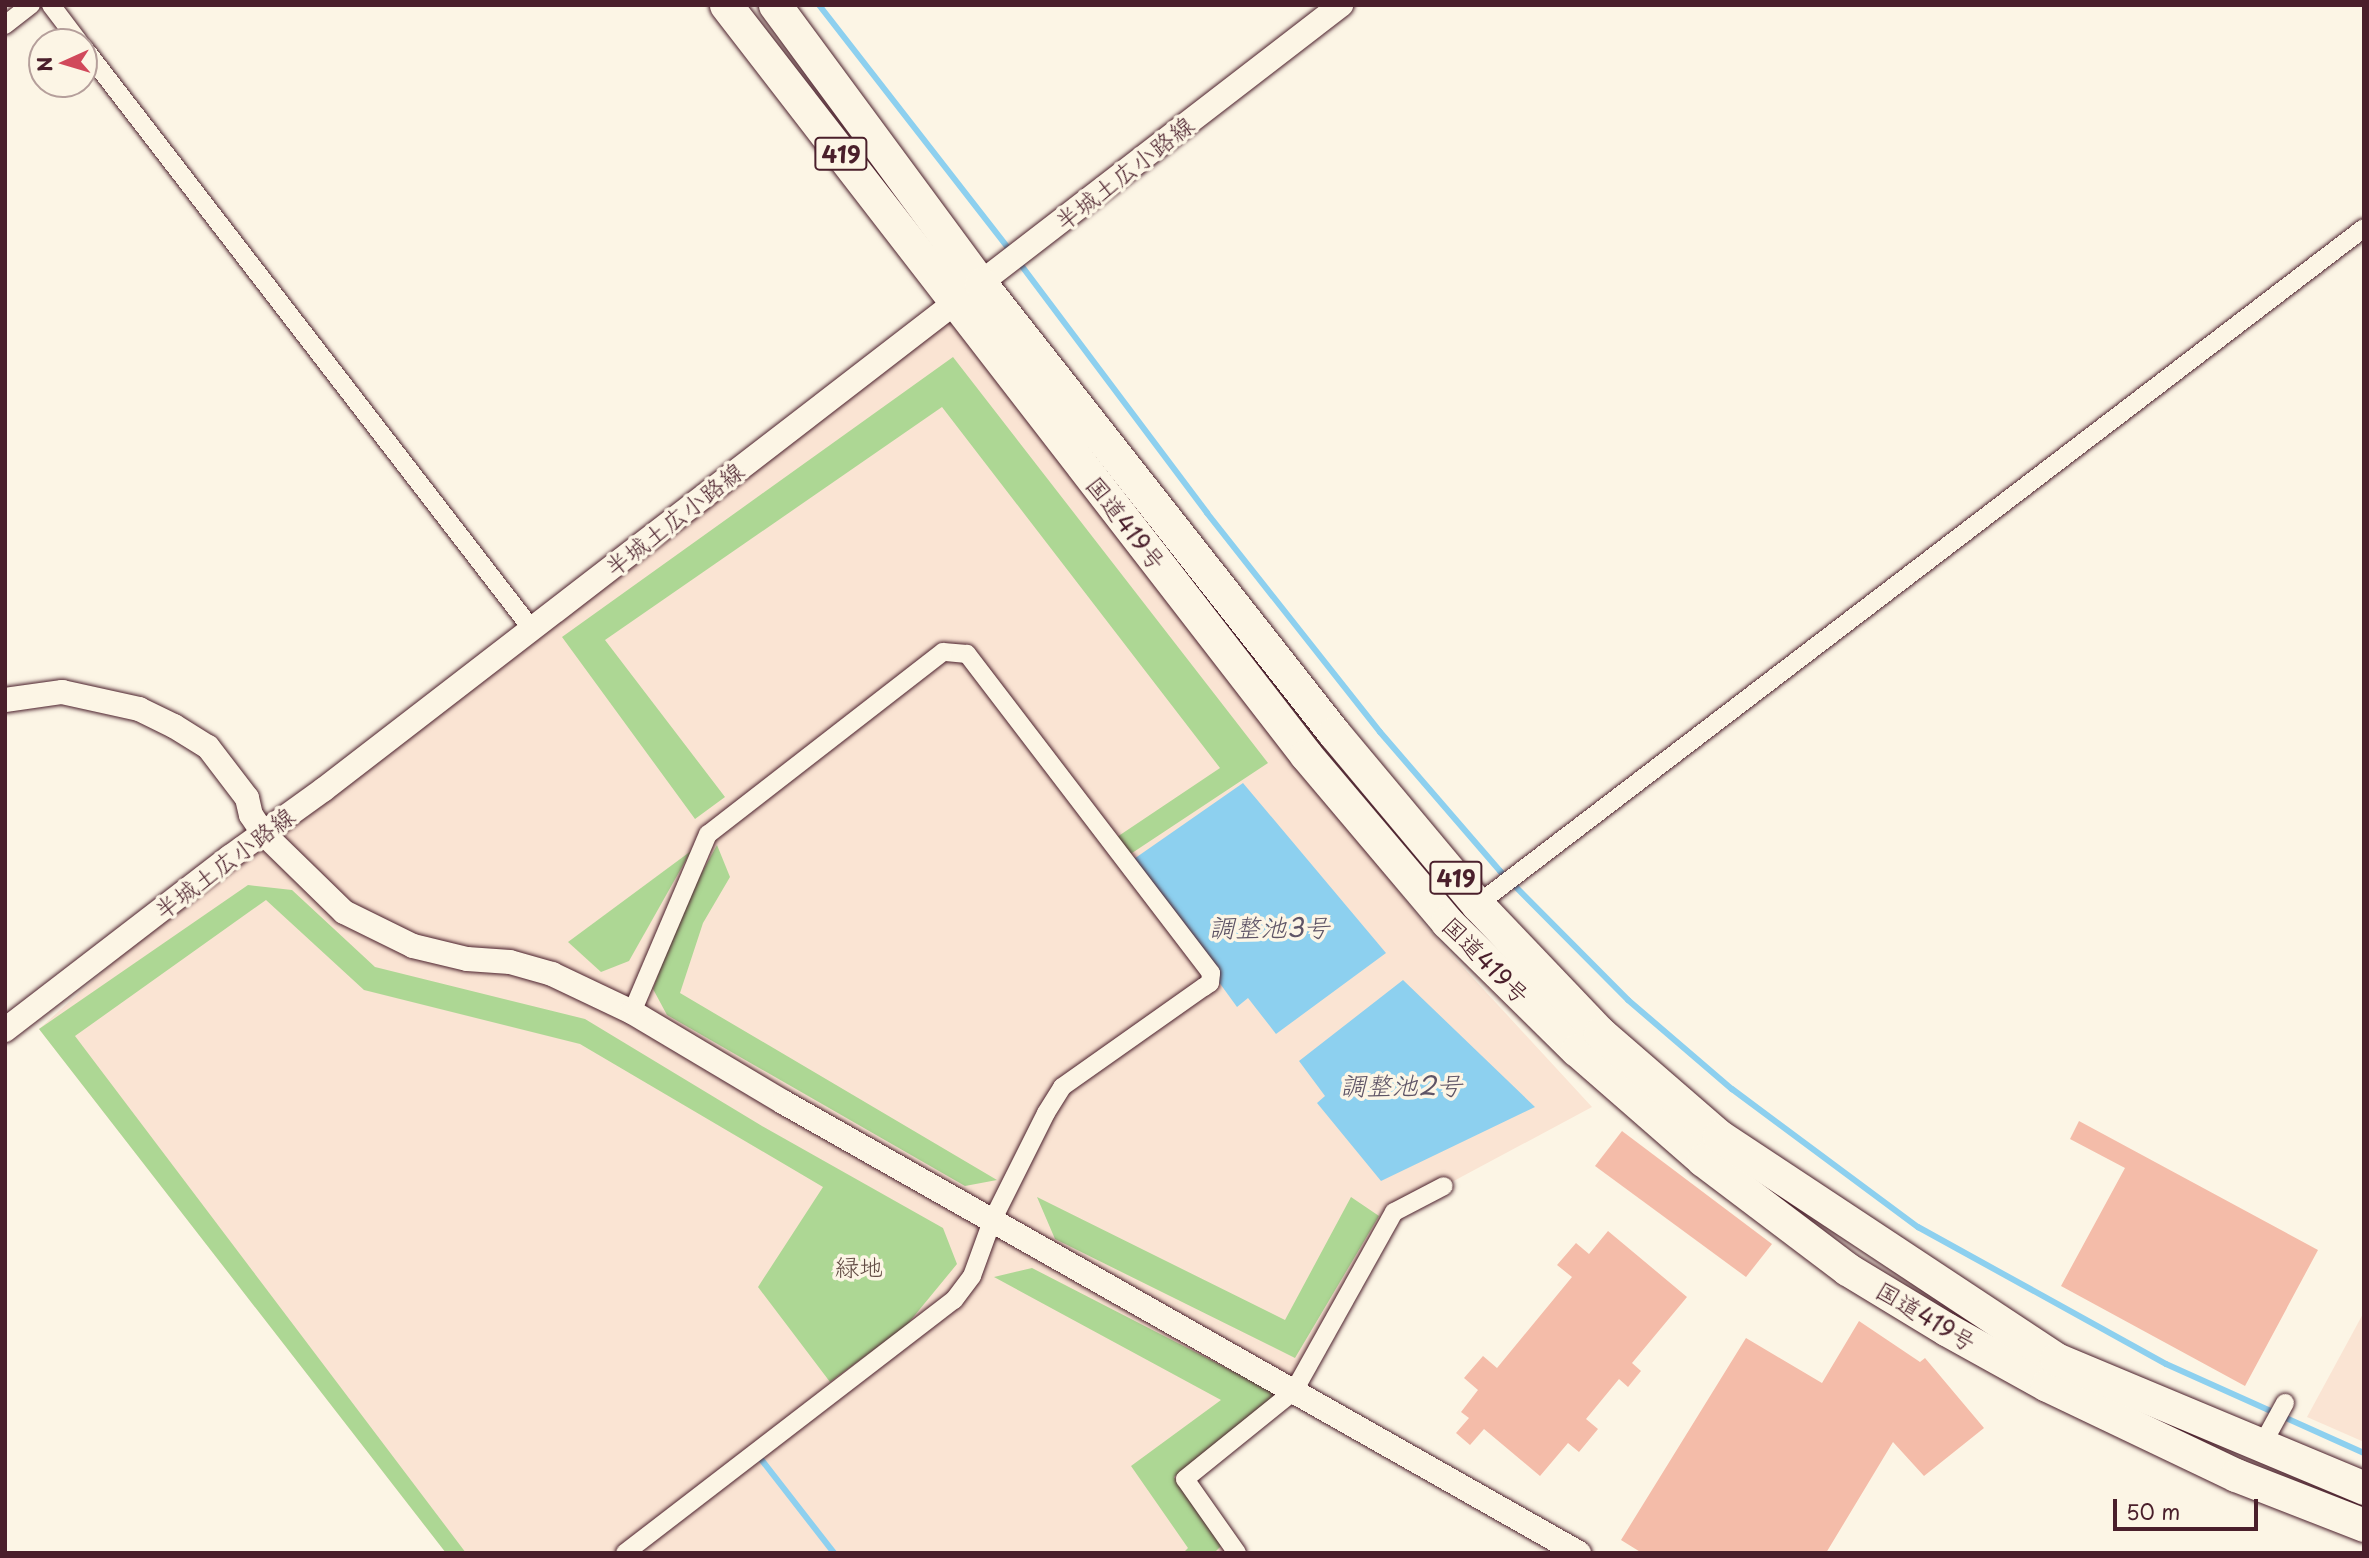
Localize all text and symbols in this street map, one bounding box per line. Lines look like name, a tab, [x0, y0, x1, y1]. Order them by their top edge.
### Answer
north arrow	[28, 28, 98, 98]
text: N	[30, 56, 59, 73]
street label: 半城土広小路線	[1049, 110, 1199, 236]
road number: 419	[813, 134, 869, 174]
street label: 半城土広小路線	[599, 456, 749, 582]
street label: 国道419号	[1080, 470, 1172, 576]
street label: 半城土広小路線	[148, 801, 300, 925]
road number: 419	[1428, 858, 1484, 898]
street label: 国道419号	[1436, 910, 1536, 1010]
water label: 調整池3号	[1208, 911, 1330, 943]
water label: 調整池2号	[1340, 1069, 1462, 1101]
park label: 緑地	[835, 1253, 883, 1281]
street label: 国道419号	[1871, 1275, 1981, 1357]
scale bar	[2117, 1484, 2262, 1528]
text: 50 m	[2126, 1495, 2180, 1527]

